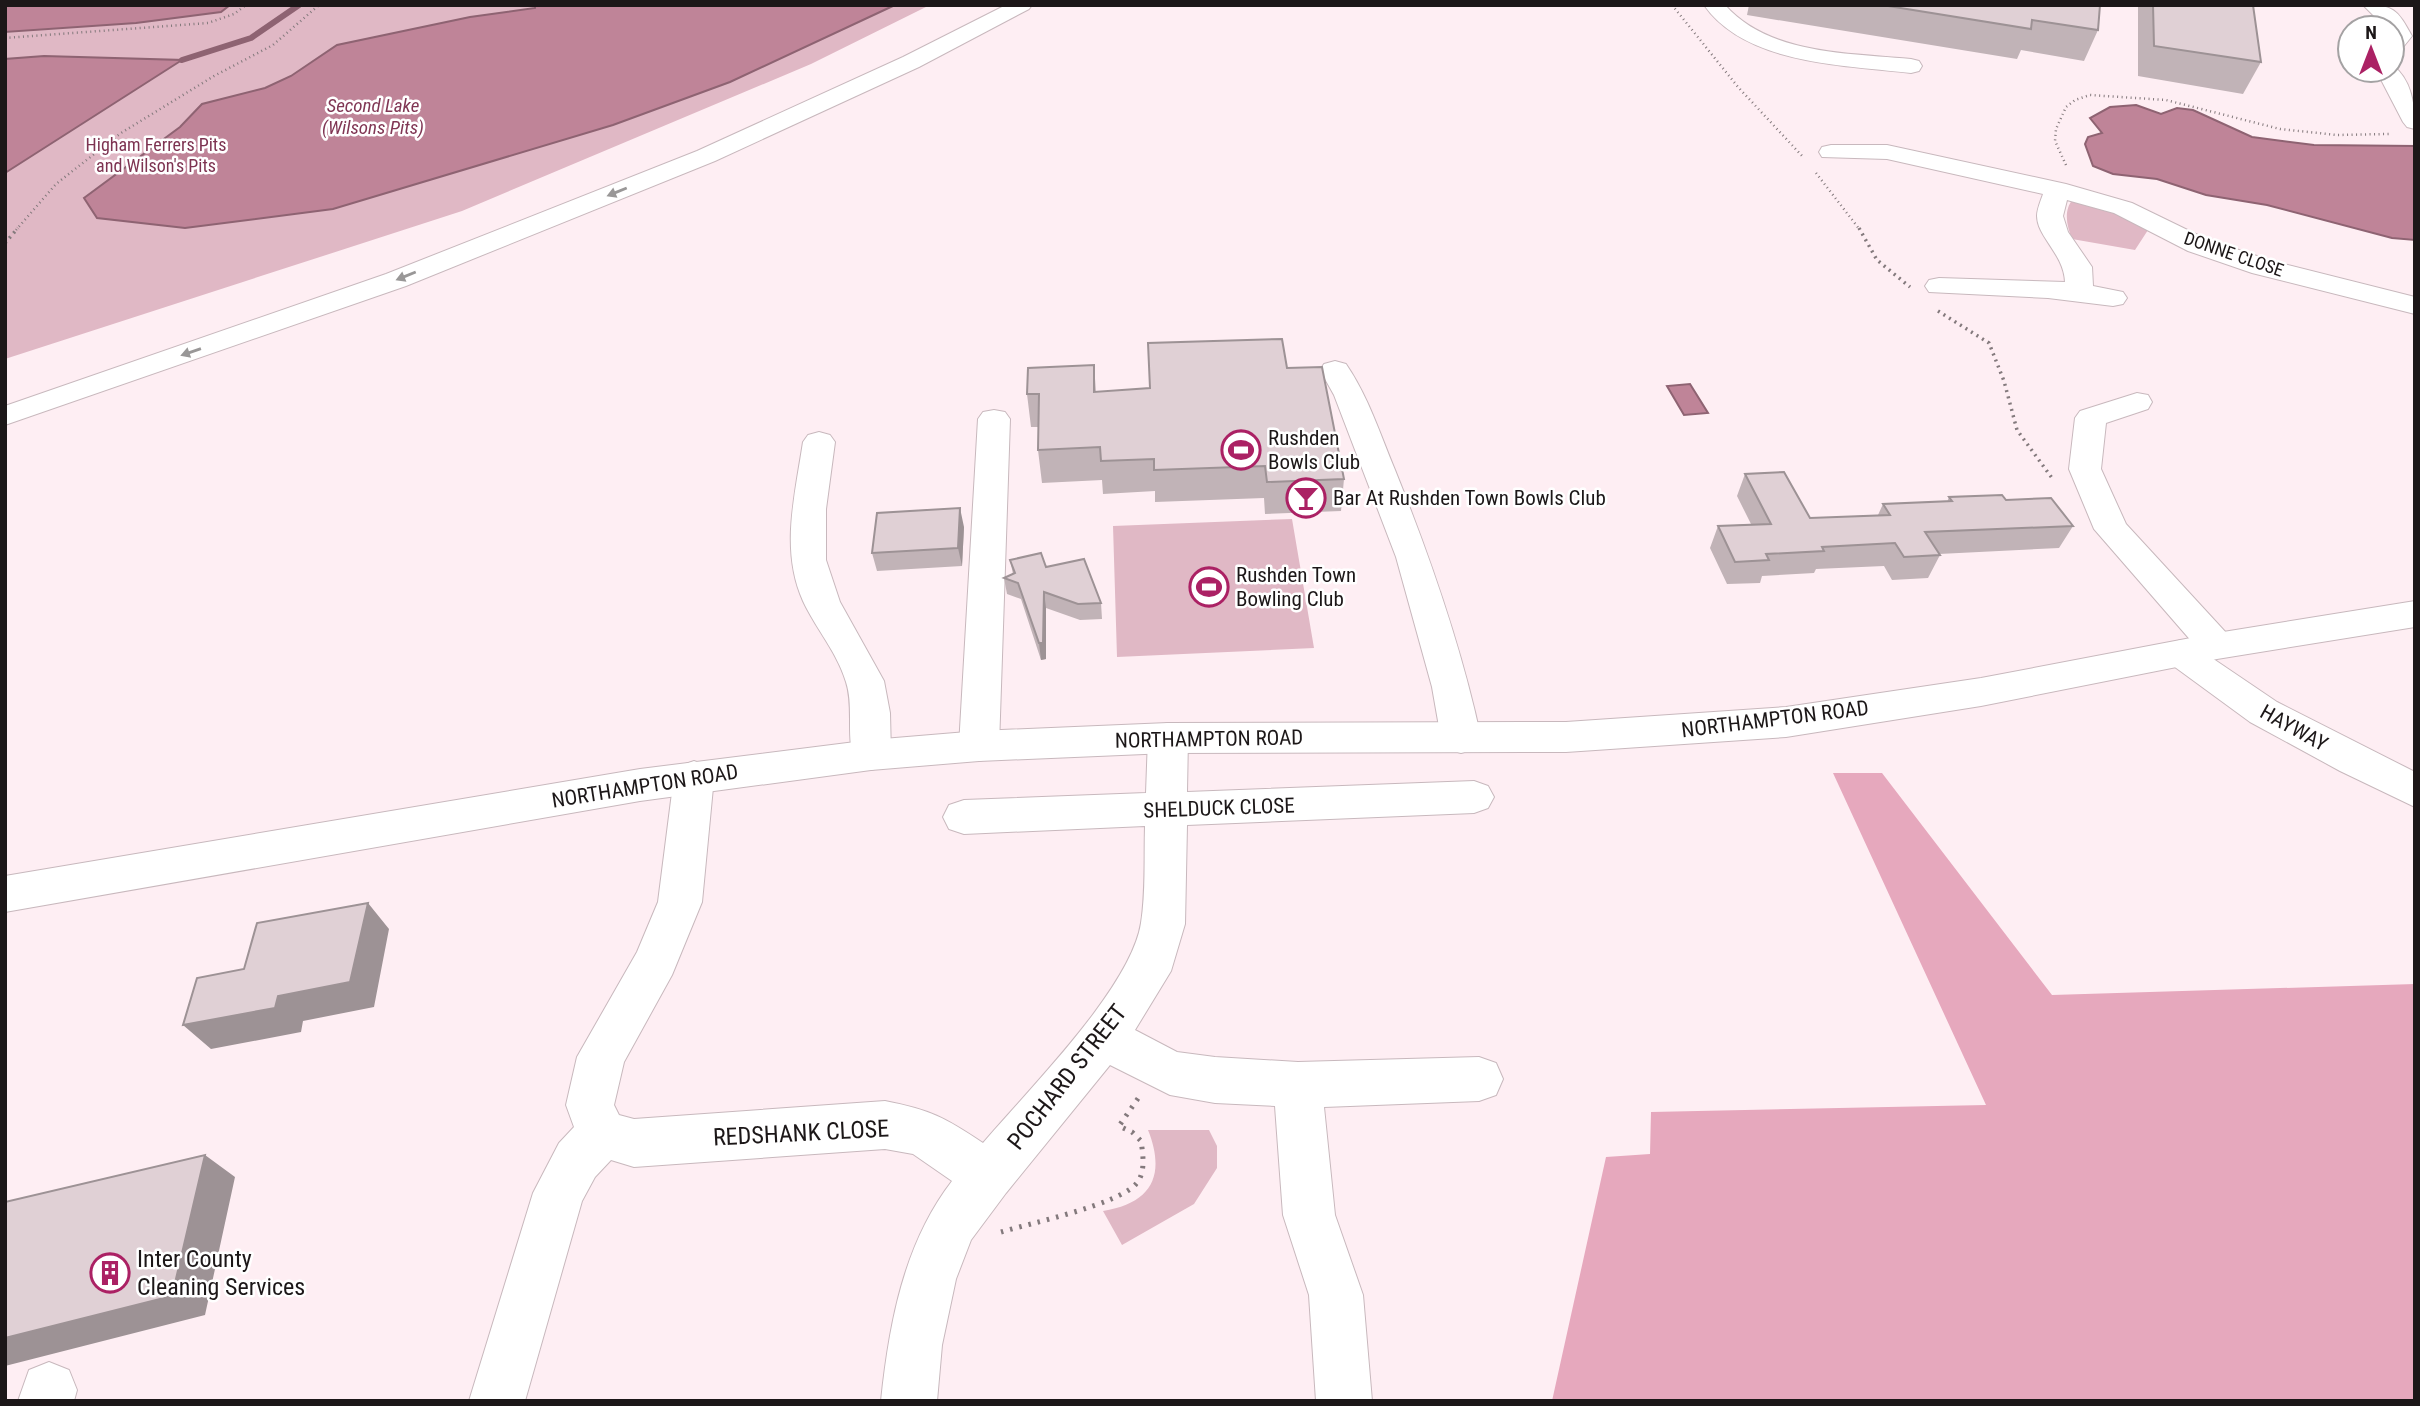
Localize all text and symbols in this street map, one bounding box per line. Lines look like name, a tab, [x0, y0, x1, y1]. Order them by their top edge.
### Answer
north arrow	[2336, 14, 2406, 84]
text: N	[2365, 21, 2377, 44]
water label: Second Lake (Wilsons Pits)	[322, 94, 424, 139]
park label: Higham Ferrers Pits and Wilson's Pits	[86, 134, 226, 176]
one-way arrow	[606, 186, 627, 197]
street label: DONNE CLOSE	[2182, 227, 2287, 281]
one-way arrow	[395, 271, 416, 282]
one-way arrow	[180, 347, 201, 358]
place label: Rushden Bowls Club	[1268, 426, 1360, 474]
sports icon: Rushden Bowls Club	[1220, 429, 1262, 471]
bar icon: Bar At Rushden Town Bowls Club	[1285, 477, 1327, 519]
place label: Bar At Rushden Town Bowls Club	[1333, 486, 1606, 510]
place label: Rushden Town Bowling Club	[1236, 563, 1356, 611]
sports icon: Rushden Town Bowling Club	[1188, 566, 1230, 608]
street label: NORTHAMPTON ROAD	[1680, 696, 1870, 742]
street label: HAYWAY	[2256, 700, 2332, 756]
street label: NORTHAMPTON ROAD	[1115, 725, 1303, 753]
street label: NORTHAMPTON ROAD	[550, 759, 740, 813]
street label: SHELDUCK CLOSE	[1143, 793, 1295, 823]
street label: POCHARD STREET	[1002, 999, 1132, 1155]
street label: REDSHANK CLOSE	[712, 1114, 890, 1152]
place label: Inter County Cleaning Services	[137, 1245, 305, 1301]
building icon: Inter County Cleaning Services	[89, 1252, 131, 1294]

